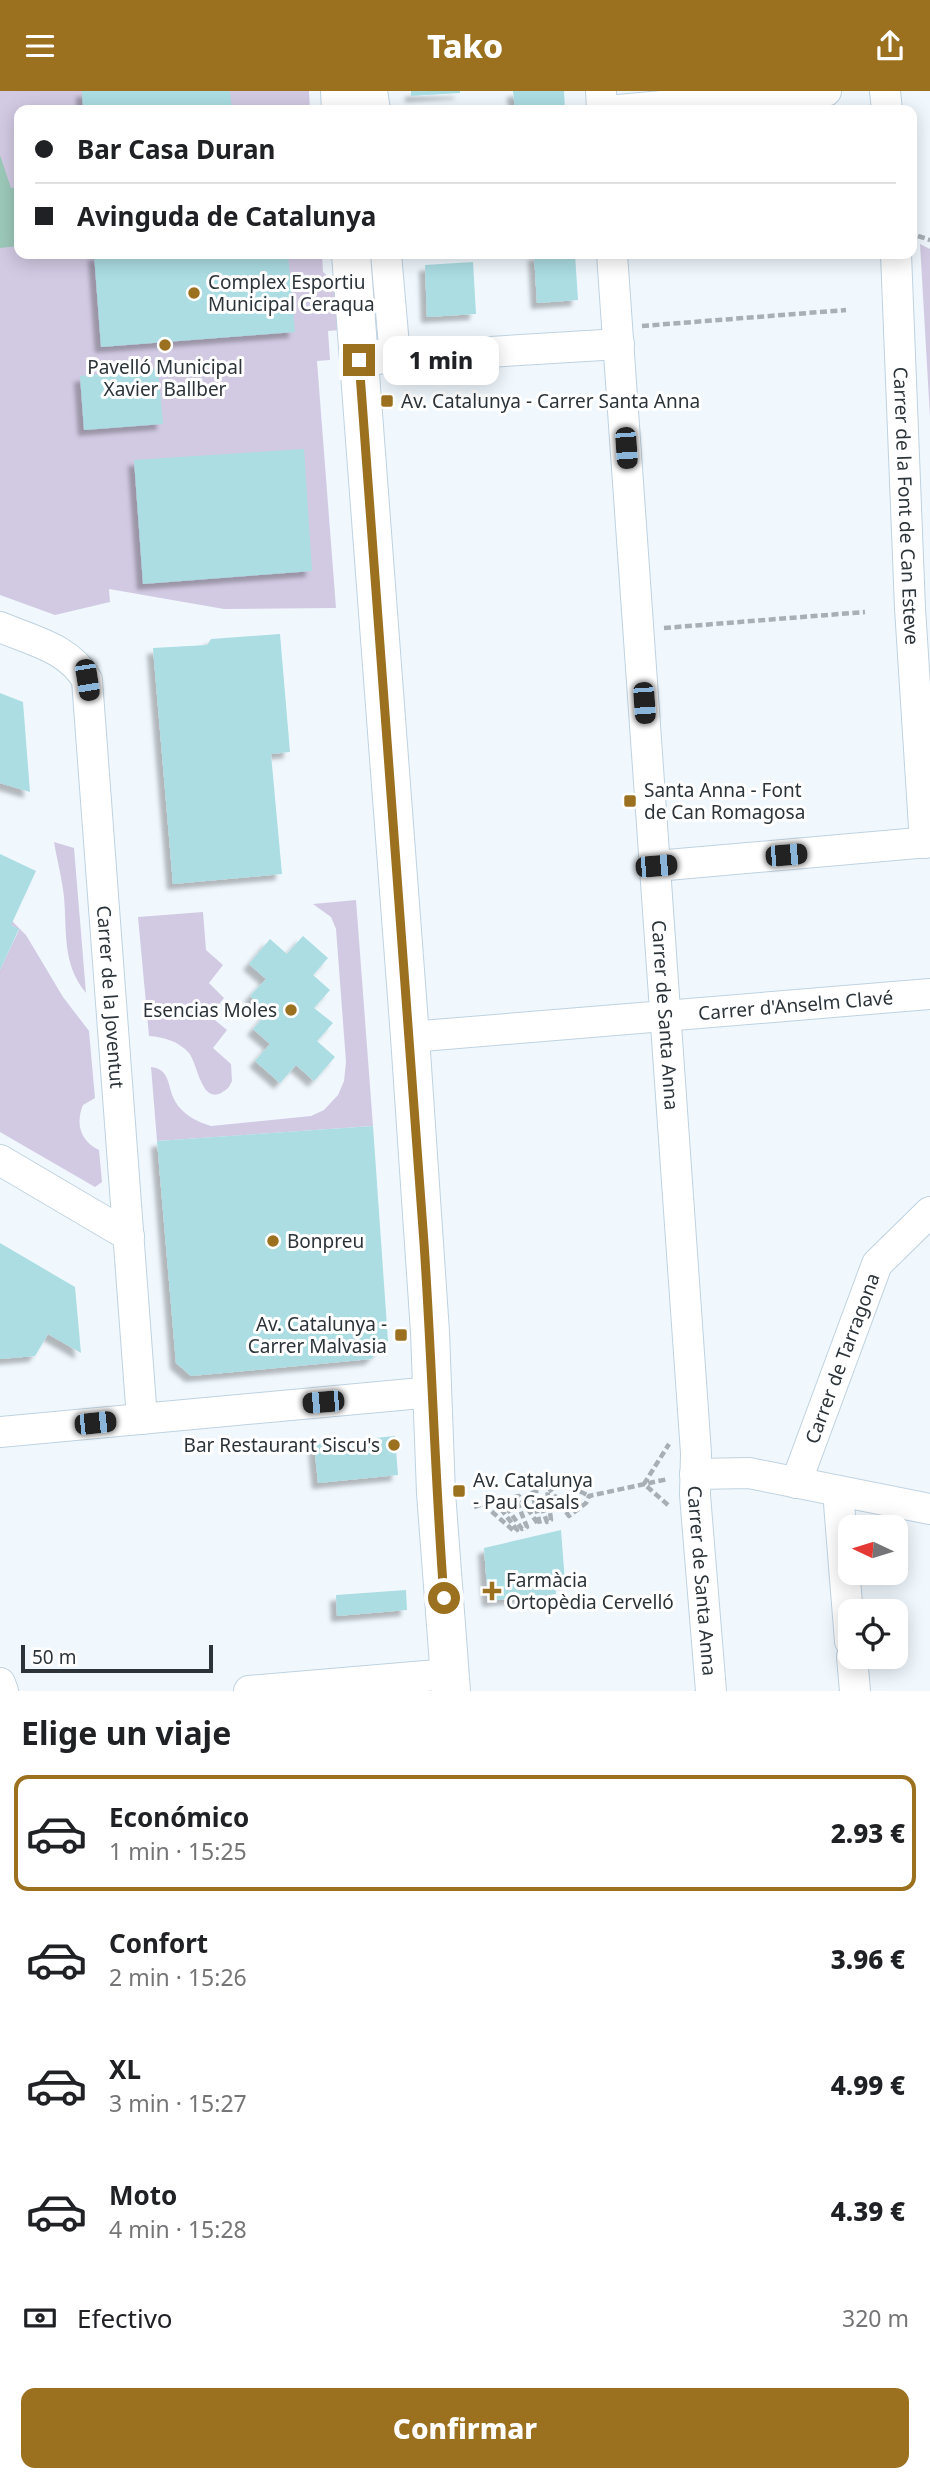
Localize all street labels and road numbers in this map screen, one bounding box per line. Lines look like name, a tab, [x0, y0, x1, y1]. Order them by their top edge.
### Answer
street label: Carrer de la Font de Can Esteve	[887, 366, 925, 646]
street label: Carrer de la Joventut	[91, 905, 130, 1090]
street label: Carrer de Santa Anna	[646, 919, 685, 1111]
street label: Carrer d'Anselm Clavé	[697, 984, 894, 1026]
street label: Carrer de Tarragona	[799, 1269, 886, 1447]
street label: Carrer de Santa Anna	[682, 1485, 723, 1677]

